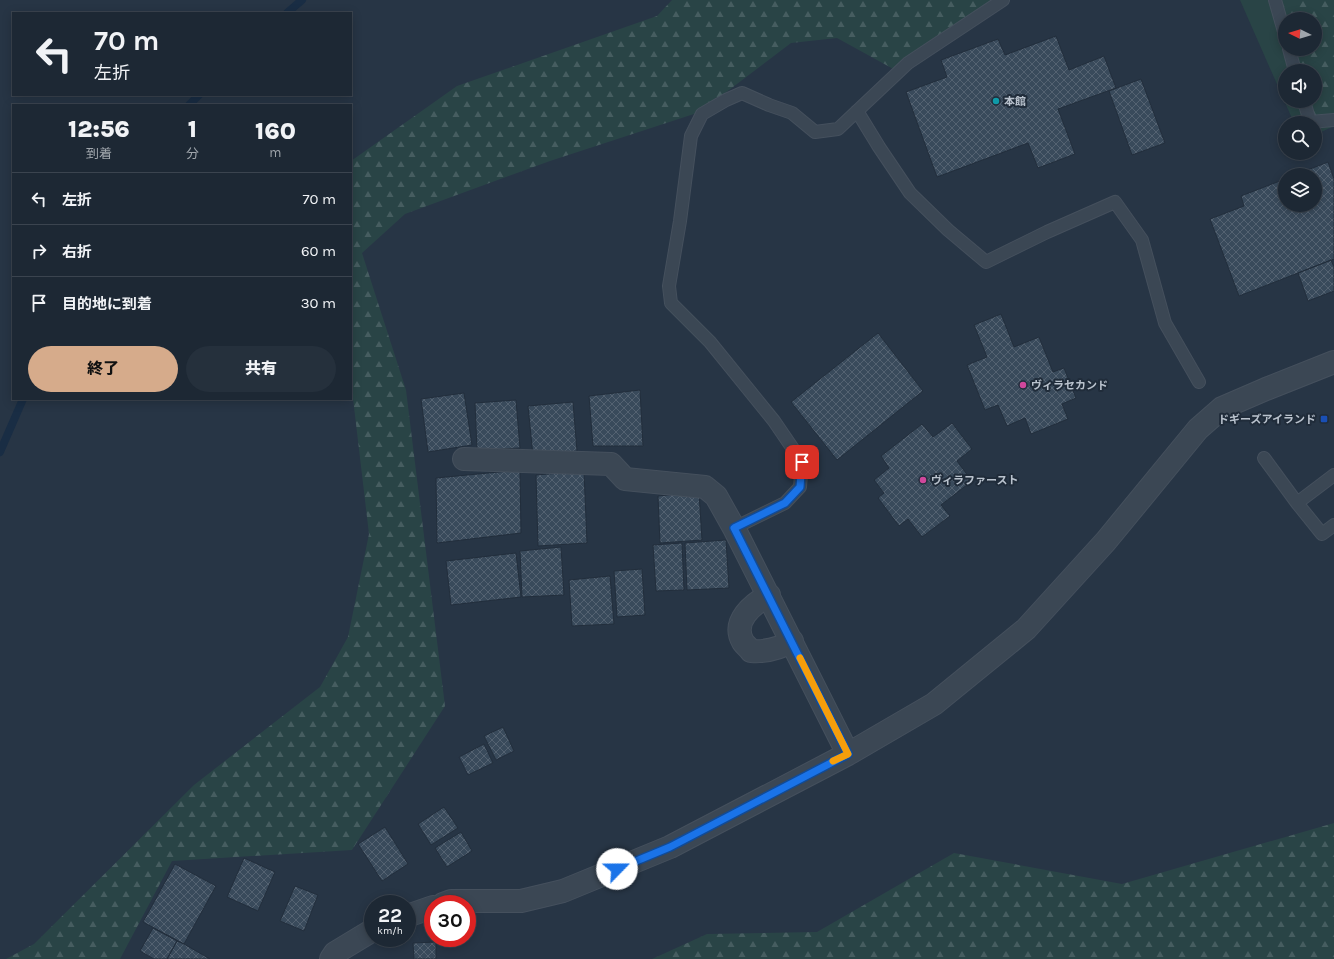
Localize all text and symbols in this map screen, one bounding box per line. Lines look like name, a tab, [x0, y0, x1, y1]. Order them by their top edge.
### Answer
north arrow	[1278, 12, 1322, 56]
map controls	[1278, 12, 1322, 212]
text: 70 m	[94, 24, 159, 57]
icon: left	[28, 28, 80, 80]
text: 左折	[94, 62, 130, 84]
button: sound	[1278, 64, 1322, 108]
place label: 本館	[1004, 95, 1026, 108]
marker: 本館	[991, 96, 1001, 106]
text: 12:56	[68, 115, 130, 143]
text: 1	[188, 115, 197, 143]
button: search	[1278, 116, 1322, 160]
text: 160	[255, 117, 296, 145]
text: m	[269, 145, 282, 160]
text: 到着	[86, 146, 112, 161]
text: 分	[186, 146, 199, 161]
button: layers	[1278, 168, 1322, 212]
icon: left	[28, 188, 50, 210]
text: 70 m	[302, 190, 336, 208]
text: 左折	[62, 191, 92, 209]
icon: right	[28, 240, 50, 262]
text: 60 m	[301, 242, 336, 260]
text: 右折	[62, 243, 92, 261]
icon: arrive	[28, 292, 50, 314]
text: 30 m	[301, 294, 336, 312]
text: 目的地に到着	[62, 295, 152, 313]
button: 終了	[28, 346, 178, 392]
button: 共有	[186, 346, 336, 392]
place label: ヴィラセカンド	[1031, 379, 1108, 392]
marker: ヴィラセカンド	[1018, 380, 1028, 390]
place label: ドギーズアイランド	[1218, 413, 1316, 426]
marker: ドギーズアイランド	[1319, 414, 1329, 424]
pin	[785, 445, 819, 479]
icon: arrive	[791, 451, 813, 473]
place label: ヴィラファースト	[931, 474, 1018, 487]
marker: ヴィラファースト	[918, 475, 928, 485]
position arrow	[596, 848, 638, 890]
speed limit sign: 30	[424, 895, 476, 947]
text: 22	[378, 904, 402, 927]
text: km/h	[377, 925, 403, 937]

